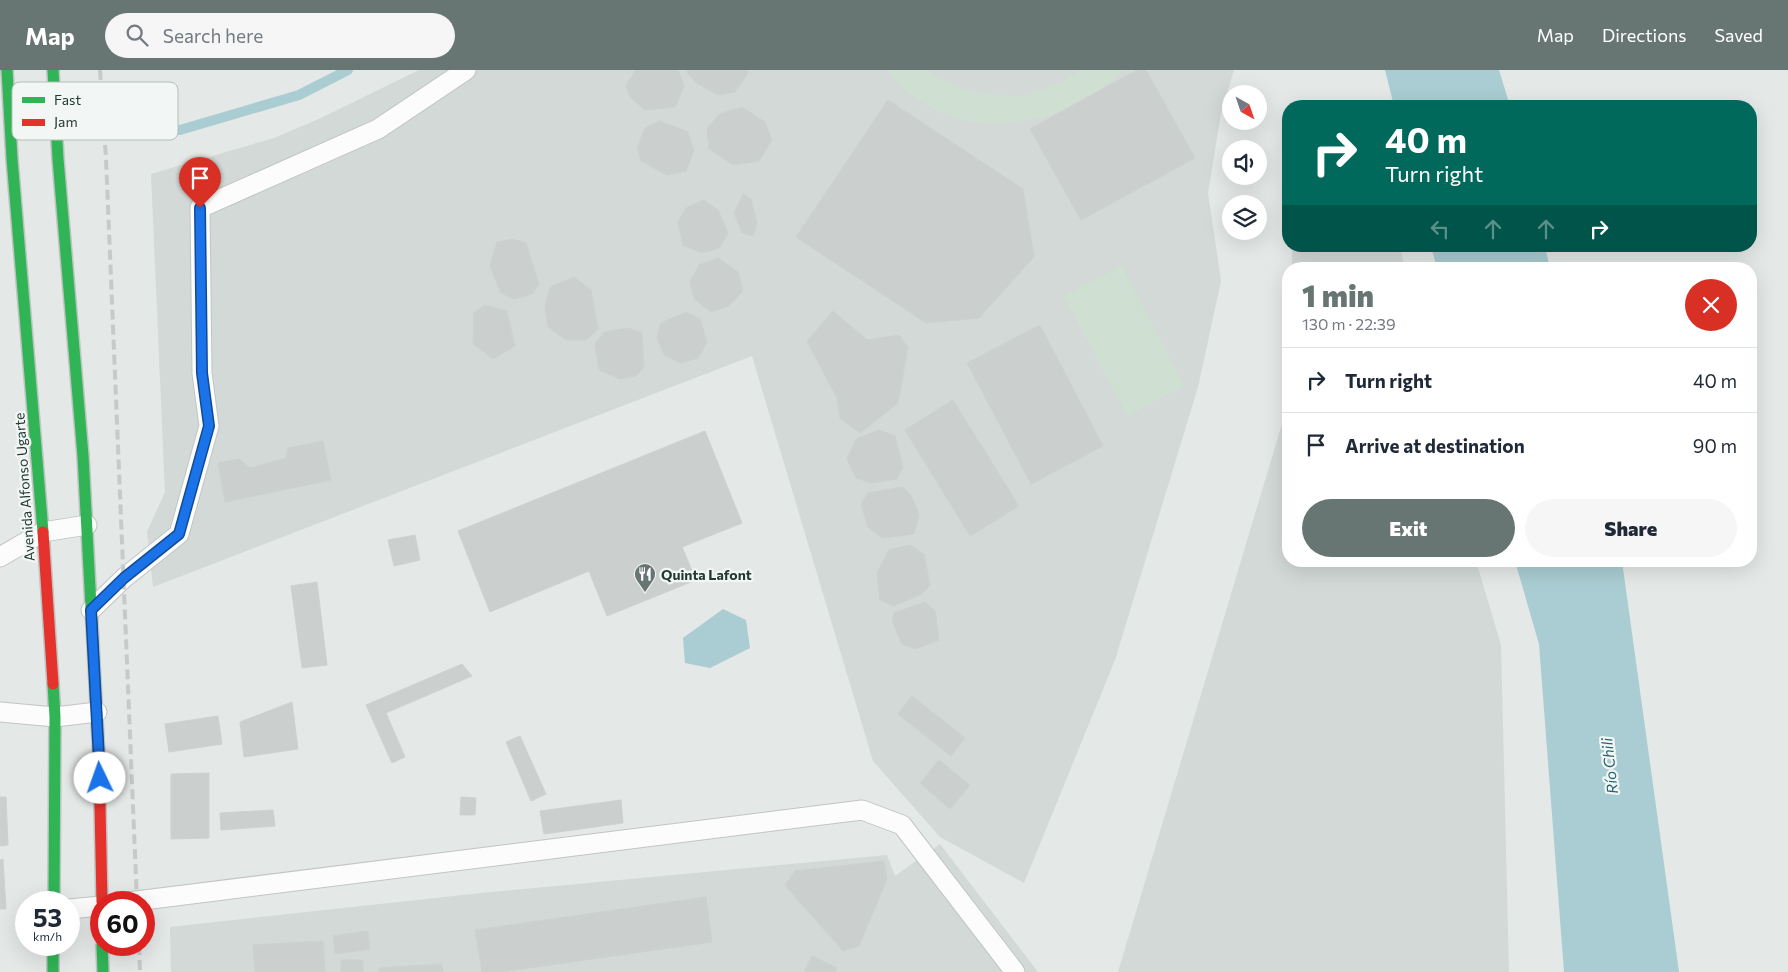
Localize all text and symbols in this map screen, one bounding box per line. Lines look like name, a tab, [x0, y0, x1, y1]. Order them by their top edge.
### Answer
search box	[105, 13, 455, 58]
text: Map	[25, 21, 75, 50]
icon: search	[123, 21, 151, 49]
text: Search here	[163, 24, 263, 47]
text: Map	[1537, 24, 1574, 46]
text: Directions	[1602, 24, 1686, 46]
text: Saved	[1714, 24, 1763, 46]
legend	[12, 82, 178, 140]
north arrow	[1222, 85, 1268, 130]
map controls	[1222, 85, 1267, 240]
text: Fast	[54, 91, 81, 108]
text: Jam	[54, 113, 78, 130]
text: 40 m	[1385, 117, 1467, 160]
icon: right	[1302, 120, 1367, 185]
button: sound	[1222, 140, 1267, 185]
pin	[179, 157, 221, 208]
text: Turn right	[1385, 160, 1483, 187]
icon: arrive	[186, 164, 214, 192]
button: layers	[1222, 195, 1267, 240]
icon: left	[1426, 215, 1454, 243]
icon: ahead	[1479, 215, 1507, 243]
icon: ahead	[1532, 215, 1560, 243]
icon: right	[1585, 215, 1613, 243]
text: 1 min	[1302, 276, 1374, 313]
button: close	[1685, 279, 1737, 331]
text: 130 m · 22:39	[1302, 314, 1396, 333]
icon: right	[1302, 366, 1330, 394]
text: Turn right	[1345, 369, 1432, 392]
text: 40 m	[1693, 369, 1737, 392]
street label: Avenida Alfonso Ugarte	[10, 412, 38, 562]
icon: arrive	[1302, 431, 1330, 459]
text: Arrive at destination	[1345, 434, 1525, 457]
text: 90 m	[1693, 434, 1737, 457]
button: Exit	[1302, 499, 1515, 557]
button: Share	[1525, 499, 1737, 557]
restaurant icon: Quinta Lafont	[633, 562, 657, 593]
place label: Quinta Lafont	[661, 566, 752, 583]
water label: Río Chili	[1597, 736, 1621, 795]
position arrow	[73, 751, 125, 803]
speed limit sign: 60	[90, 891, 155, 956]
text: 53	[33, 902, 62, 932]
text: km/h	[33, 929, 62, 943]

